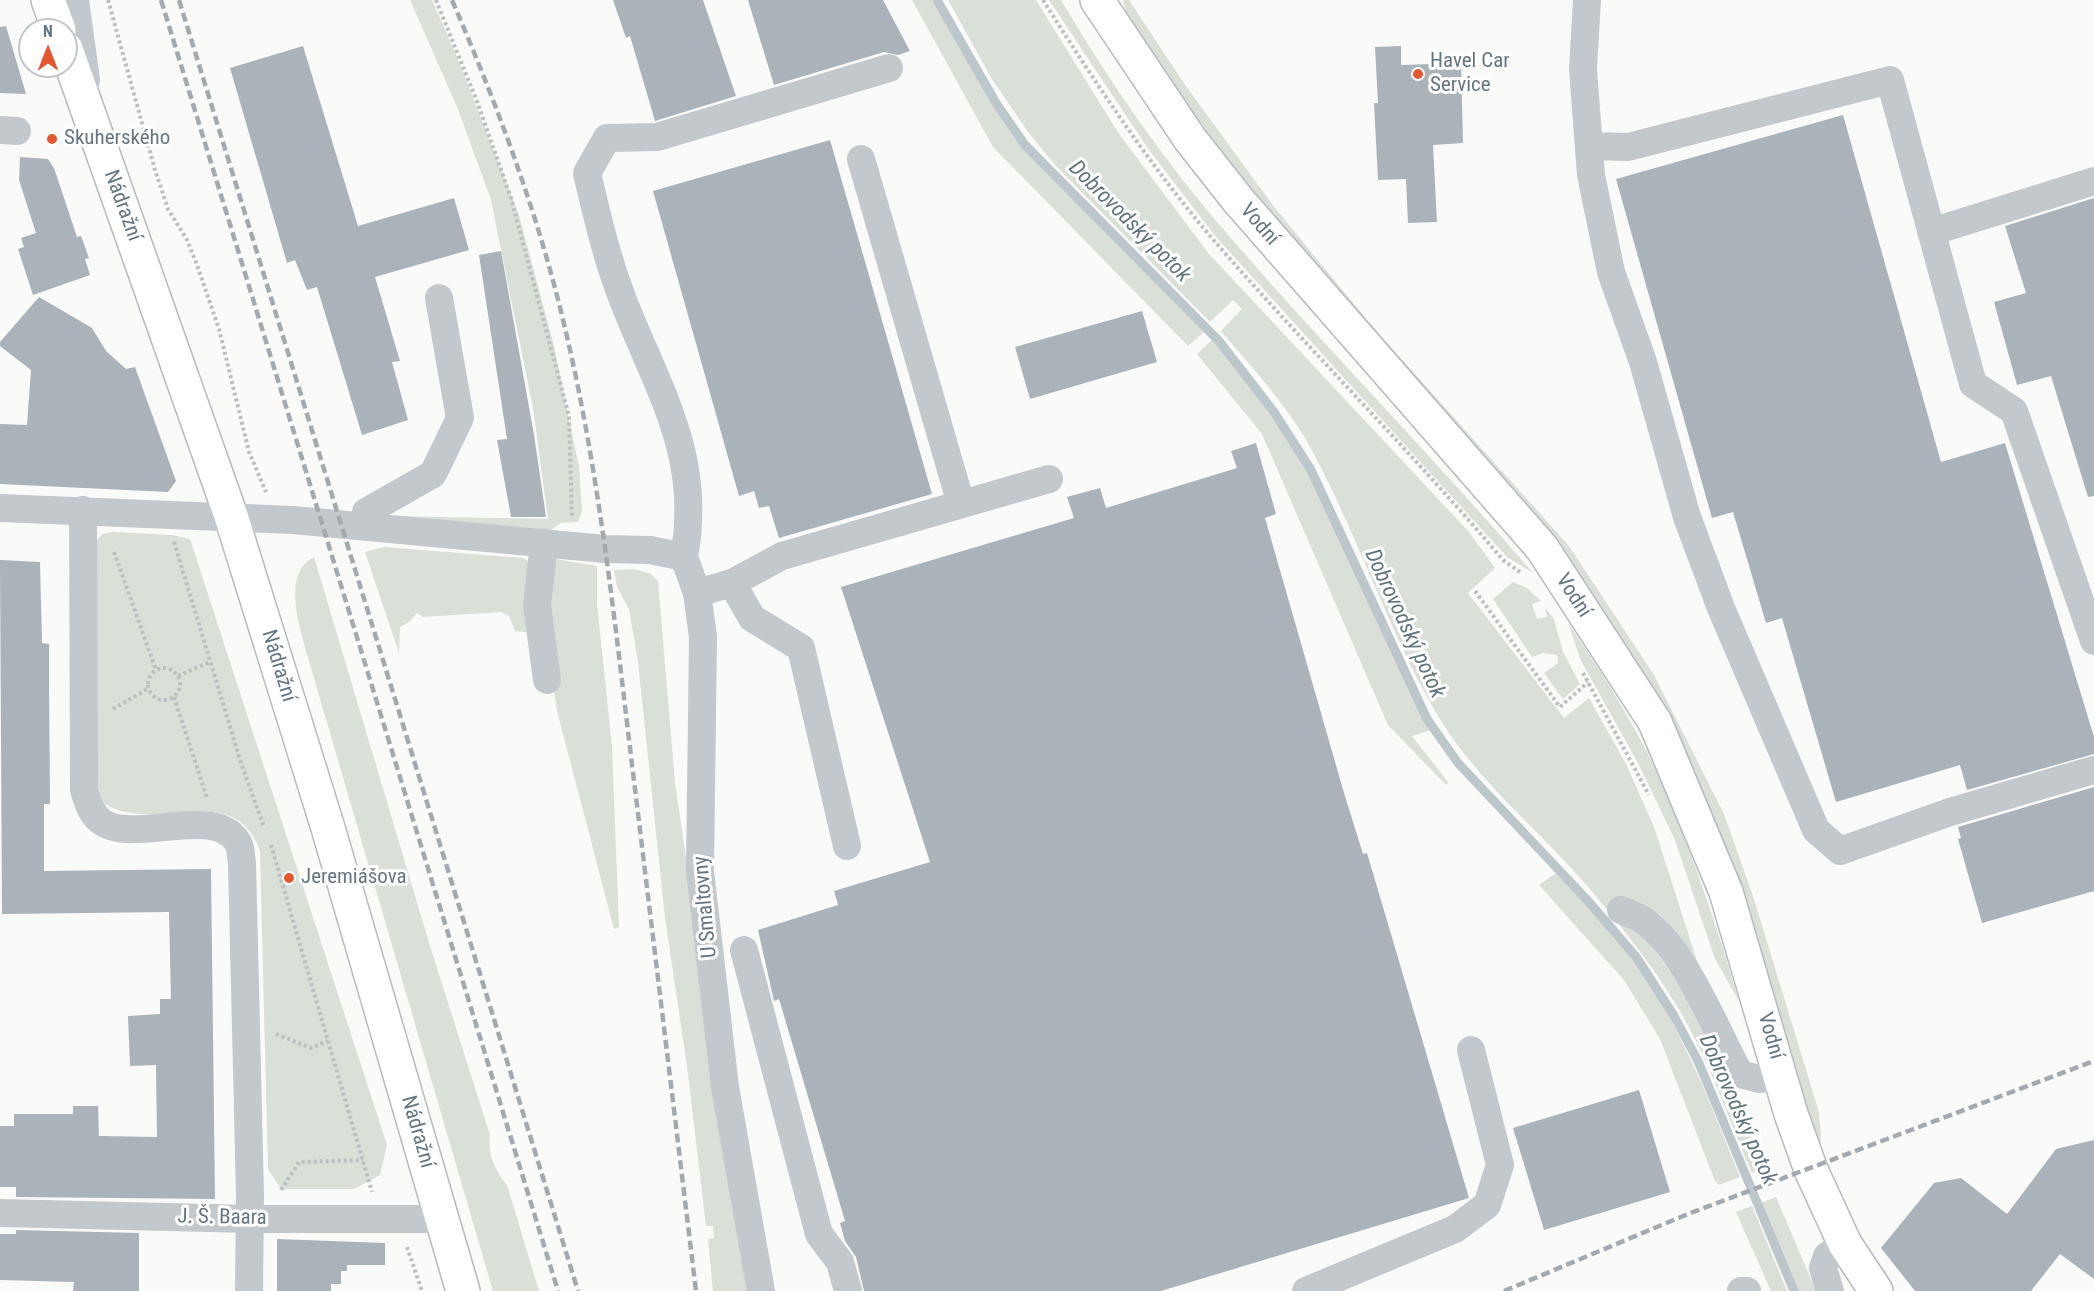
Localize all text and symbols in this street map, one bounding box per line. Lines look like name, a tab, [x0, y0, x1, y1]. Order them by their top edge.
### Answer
north arrow	[18, 18, 78, 78]
text: N	[43, 22, 53, 41]
place label: Havel Car Service	[1430, 49, 1510, 99]
marker: Havel Car Service	[1411, 67, 1425, 81]
place label: Skuherského	[64, 126, 170, 152]
marker: Skuherského	[45, 132, 59, 146]
water label: Dobrovodský potok	[1063, 156, 1195, 288]
street label: Nádražní	[98, 167, 146, 245]
street label: Vodní	[1234, 199, 1284, 251]
water label: Dobrovodský potok	[1358, 545, 1450, 703]
street label: Vodní	[1550, 569, 1596, 623]
street label: Nádražní	[255, 627, 301, 705]
street label: U Smaltovny	[689, 855, 723, 959]
place label: Jeremiášova	[301, 865, 407, 891]
marker: Jeremiášova	[282, 871, 296, 885]
street label: Vodní	[1751, 1010, 1789, 1062]
water label: Dobrovodský potok	[1692, 1031, 1782, 1189]
street label: Nádražní	[395, 1093, 439, 1171]
street label: J. Š. Baara	[177, 1205, 267, 1231]

